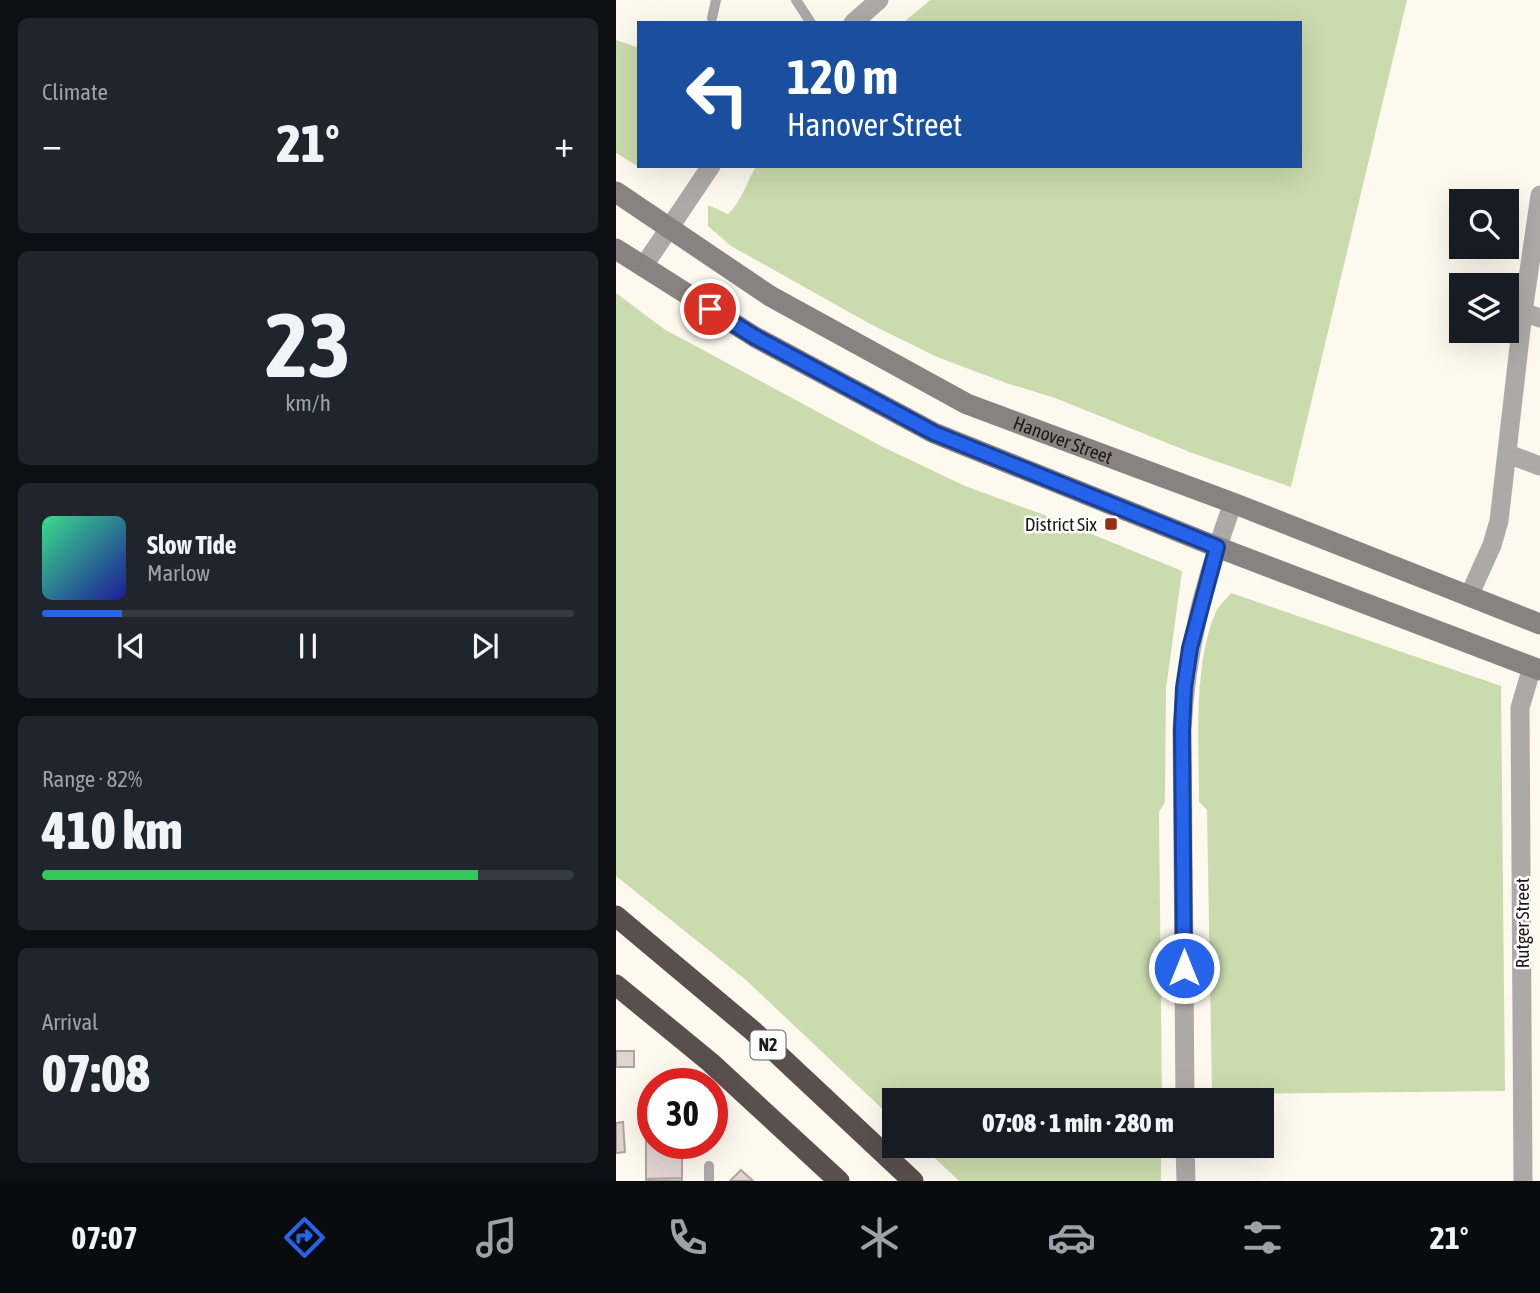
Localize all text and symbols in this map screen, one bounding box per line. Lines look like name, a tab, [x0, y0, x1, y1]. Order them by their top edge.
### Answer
text: 120 m	[787, 48, 898, 104]
icon: left	[672, 49, 763, 140]
text: Climate	[42, 79, 108, 105]
text: Hanover Street	[787, 106, 962, 143]
text: 21°	[276, 113, 340, 173]
text: −	[42, 122, 62, 165]
text: +	[554, 122, 574, 165]
map controls	[1449, 189, 1519, 343]
button: search	[1449, 189, 1519, 259]
button: layers	[1449, 273, 1519, 343]
pin	[680, 279, 740, 339]
icon: arrive	[691, 290, 729, 328]
text: 23	[265, 292, 351, 396]
text: km/h	[285, 390, 331, 416]
street label: Hanover Street	[1010, 411, 1116, 468]
place label: District Six	[1025, 513, 1097, 535]
marker: District Six	[1103, 516, 1119, 532]
text: Slow Tide	[147, 530, 237, 560]
text: Marlow	[147, 560, 210, 586]
icon: previous	[112, 627, 150, 665]
icon: pause	[289, 627, 327, 665]
icon: next	[466, 627, 504, 665]
text: Range · 82%	[42, 766, 142, 792]
text: 410 km	[42, 800, 183, 860]
street label: Rutger Street	[1511, 878, 1533, 968]
position arrow	[1147, 931, 1221, 1005]
text: Arrival	[42, 1009, 98, 1035]
road number: N2	[750, 1030, 786, 1060]
text: 07:08	[42, 1043, 150, 1103]
speed limit sign: 30	[637, 1068, 728, 1159]
text: 07:08 · 1 min · 280 m	[982, 1108, 1174, 1138]
icon: directions	[280, 1213, 329, 1262]
icon: music	[472, 1213, 521, 1262]
icon: phone	[663, 1213, 712, 1262]
icon: climate	[855, 1213, 904, 1262]
icon: car	[1047, 1213, 1096, 1262]
icon: filters	[1238, 1213, 1287, 1262]
text: 07:07	[71, 1219, 138, 1256]
text: 21°	[1430, 1219, 1469, 1256]

